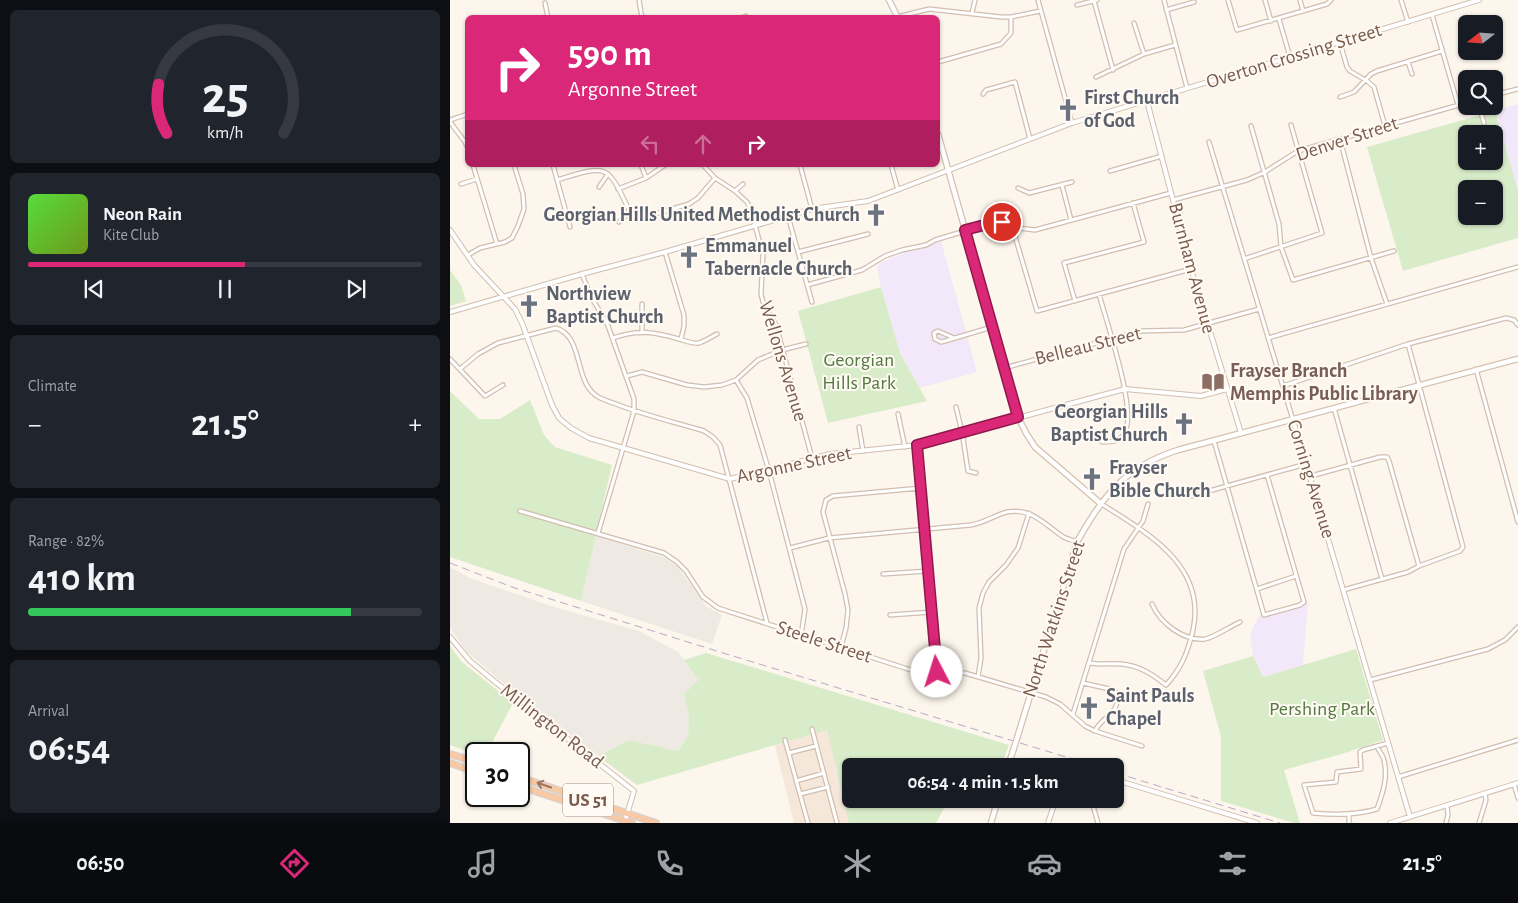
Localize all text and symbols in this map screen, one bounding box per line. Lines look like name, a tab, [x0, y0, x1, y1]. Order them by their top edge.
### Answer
north arrow	[1458, 15, 1502, 60]
map controls	[1458, 15, 1503, 225]
street label: Overton Crossing Street	[1204, 20, 1385, 92]
icon: right	[485, 35, 550, 100]
text: 590 m	[568, 37, 652, 72]
text: 25	[202, 70, 248, 122]
button: search	[1458, 70, 1503, 115]
text: Argonne Street	[568, 78, 697, 100]
place label: First Church of God	[1084, 88, 1179, 131]
church icon: First Church of God	[1055, 97, 1081, 123]
street label: Denver Street	[1293, 113, 1401, 165]
text: km/h	[207, 124, 243, 142]
button: +	[1458, 125, 1503, 170]
icon: left	[636, 130, 664, 158]
icon: ahead	[689, 130, 717, 158]
icon: right	[742, 130, 770, 158]
button: −	[1458, 180, 1503, 225]
street label: Burnham Avenue	[1165, 200, 1219, 336]
pin	[981, 201, 1023, 243]
church icon: Georgian Hills United Methodist Church	[863, 202, 889, 228]
text: Neon Rain	[103, 205, 182, 224]
place label: Georgian Hills United Methodist Church	[544, 205, 860, 225]
icon: arrive	[988, 208, 1016, 236]
text: Kite Club	[103, 227, 159, 243]
place label: Emmanuel Tabernacle Church	[705, 236, 852, 279]
church icon: Emmanuel Tabernacle Church	[676, 244, 702, 270]
icon: previous	[80, 275, 108, 303]
icon: pause	[211, 275, 239, 303]
icon: next	[342, 275, 370, 303]
place label: Northview Baptist Church	[546, 284, 664, 327]
church icon: Northview Baptist Church	[516, 293, 542, 319]
street label: Wellons Avenue	[755, 298, 811, 424]
street label: Belleau Street	[1033, 323, 1144, 369]
park label: Georgian Hills Park	[822, 350, 896, 393]
place label: Frayser Branch Memphis Public Library	[1230, 361, 1418, 404]
library icon: Frayser Branch Memphis Public Library	[1200, 369, 1226, 395]
text: Climate	[28, 378, 77, 394]
place label: Georgian Hills Baptist Church	[1050, 402, 1168, 445]
text: 21.5°	[191, 405, 259, 443]
text: −	[28, 411, 41, 439]
text: +	[409, 411, 422, 439]
church icon: Georgian Hills Baptist Church	[1171, 411, 1197, 437]
street label: Corning Avenue	[1283, 417, 1339, 541]
street label: Argonne Street	[735, 443, 854, 487]
place label: Frayser Bible Church	[1109, 458, 1211, 501]
church icon: Frayser Bible Church	[1079, 466, 1105, 492]
text: Range · 82%	[28, 533, 104, 549]
street label: North Watkins Street	[1019, 537, 1089, 700]
text: 410 km	[28, 560, 136, 598]
street label: Steele Street	[774, 617, 875, 667]
position arrow	[910, 645, 962, 697]
street label: Millington Road	[497, 680, 607, 772]
place label: Saint Pauls Chapel	[1106, 686, 1195, 729]
church icon: Saint Pauls Chapel	[1076, 695, 1102, 721]
park label: Pershing Park	[1269, 699, 1375, 719]
text: Arrival	[28, 703, 69, 719]
text: 06:54	[28, 730, 110, 768]
speed limit sign: 30	[465, 742, 530, 807]
text: 06:54 · 4 min · 1.5 km	[907, 773, 1059, 792]
one-way arrow	[537, 780, 552, 789]
road number: US 51	[563, 784, 613, 816]
icon: directions	[277, 846, 312, 881]
icon: music	[465, 846, 500, 881]
icon: phone	[652, 846, 687, 881]
icon: climate	[840, 846, 875, 881]
icon: car	[1027, 846, 1062, 881]
icon: filters	[1215, 846, 1250, 881]
text: 06:50	[76, 852, 124, 874]
text: 21.5°	[1402, 852, 1442, 874]

